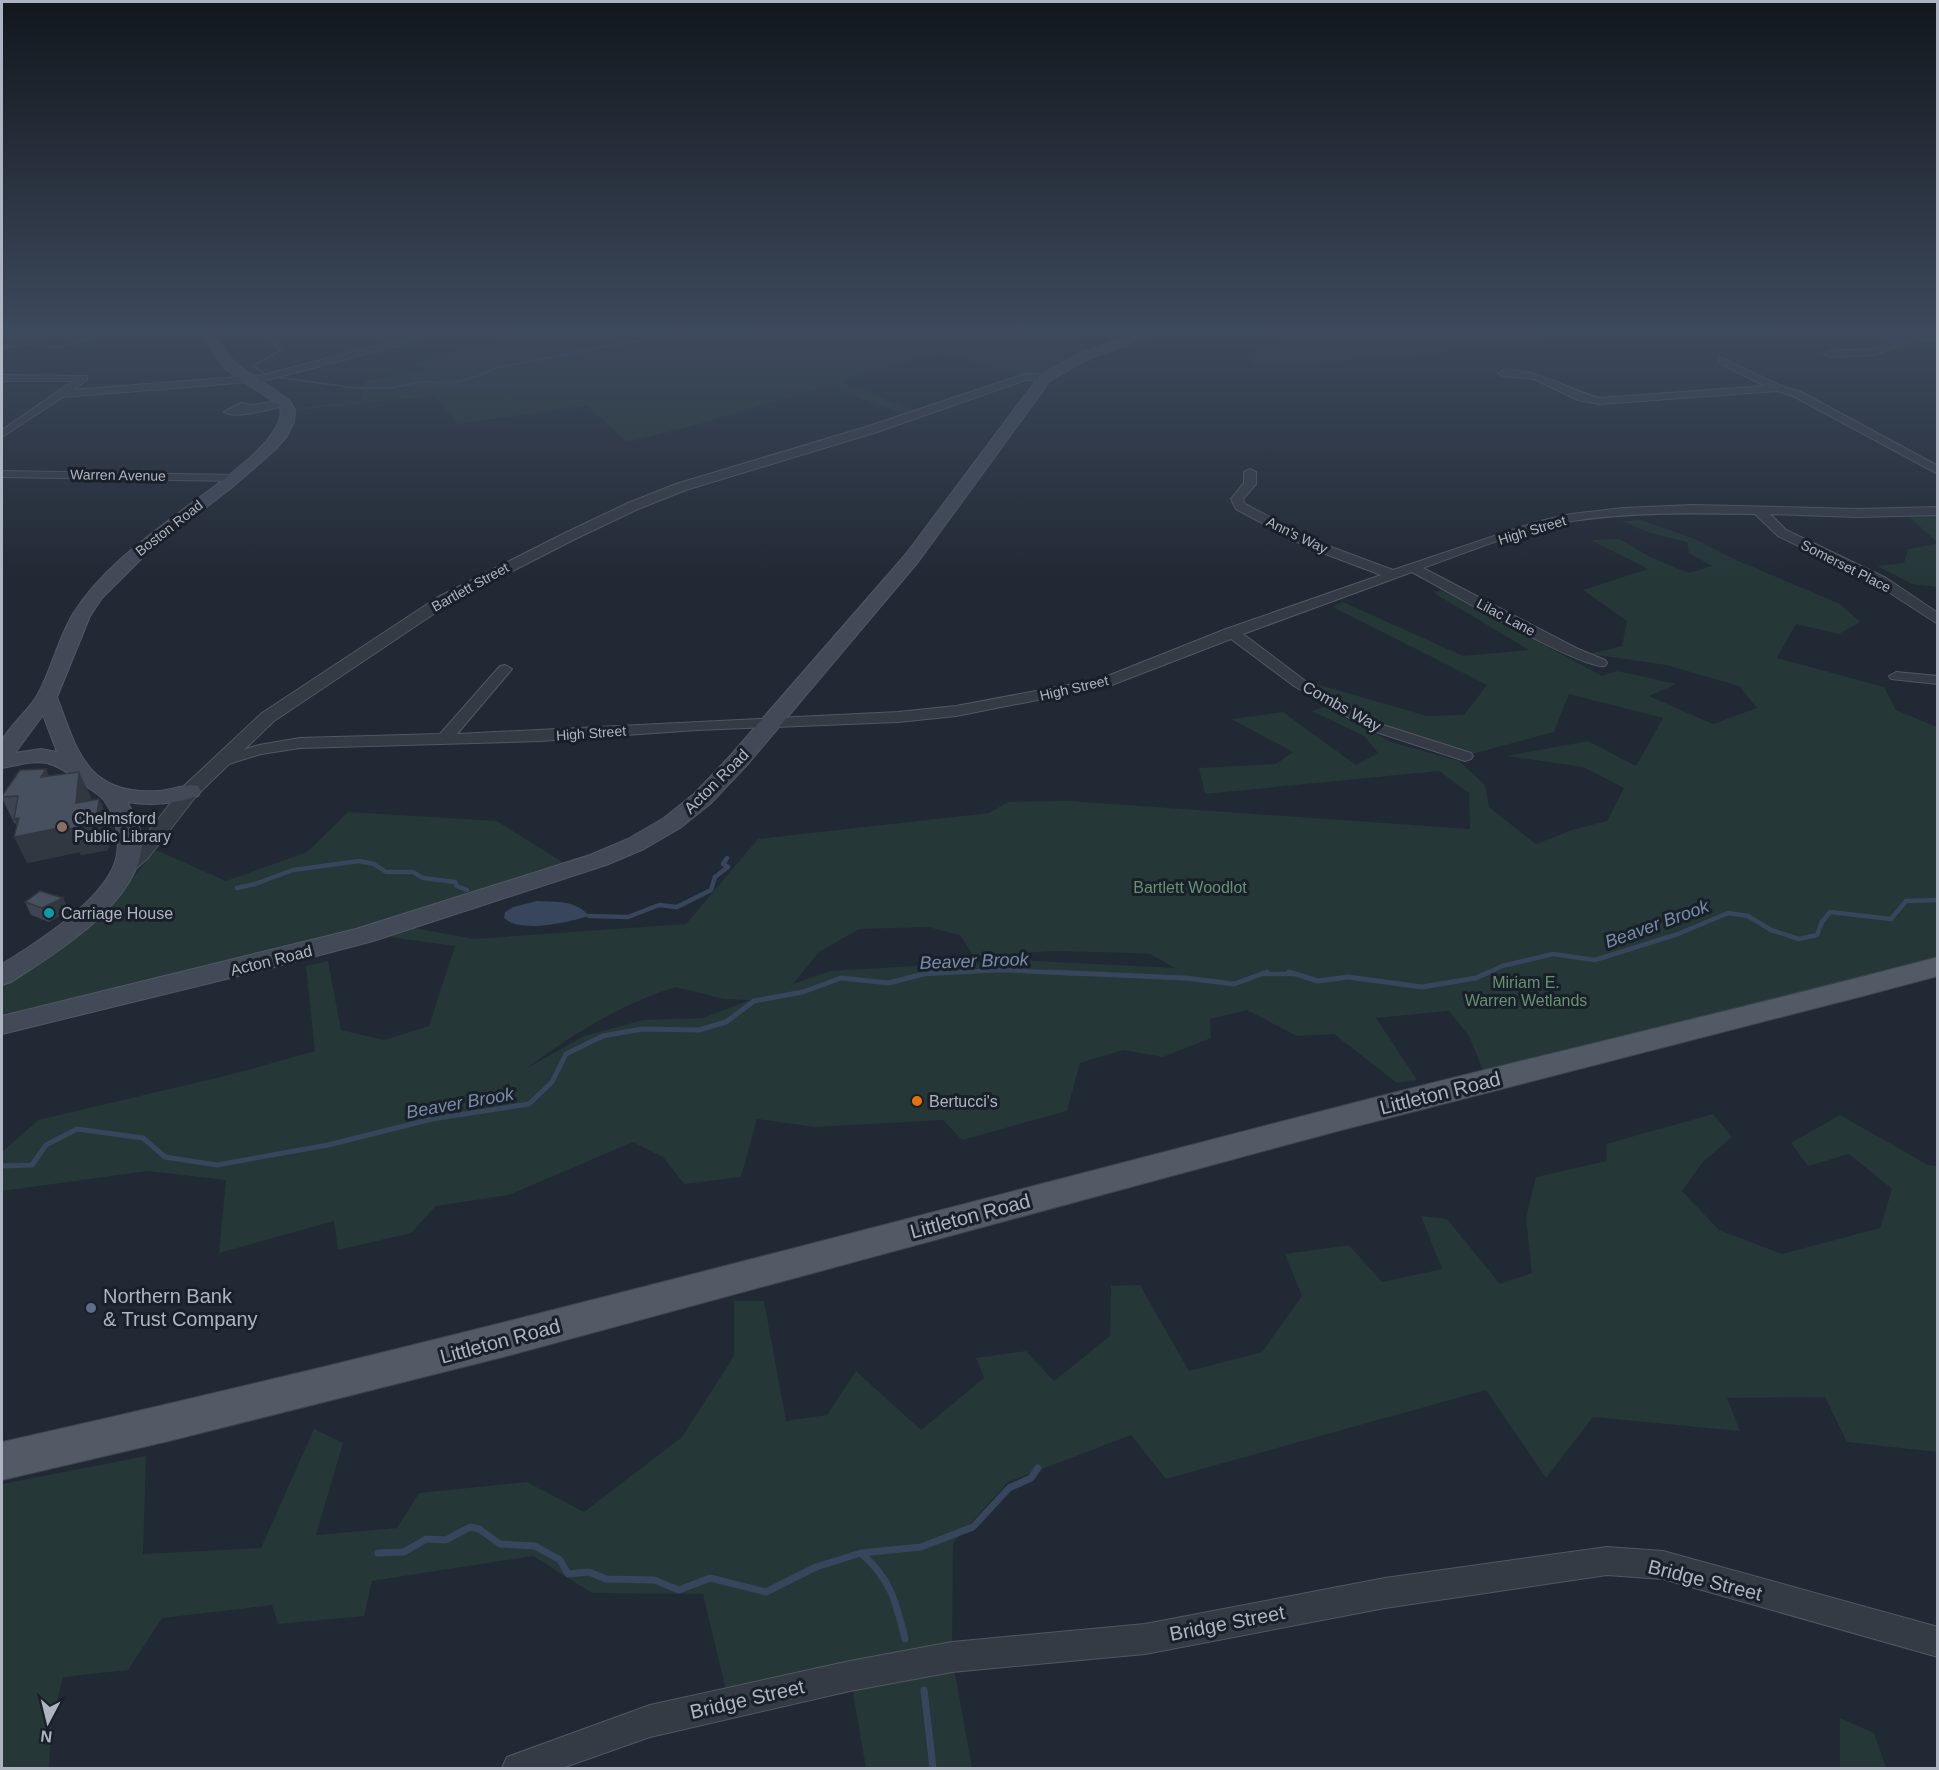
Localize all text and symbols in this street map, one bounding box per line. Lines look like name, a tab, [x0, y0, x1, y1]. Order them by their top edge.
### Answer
street label: Warren Avenue	[70, 466, 166, 484]
street label: Boston Road	[132, 497, 206, 559]
street label: High Street	[1496, 512, 1568, 548]
street label: Ann's Way	[1264, 513, 1330, 557]
street label: Somerset Place	[1798, 536, 1894, 596]
street label: Bartlett Street	[429, 559, 511, 615]
street label: Lilac Lane	[1474, 595, 1538, 639]
street label: High Street	[1038, 672, 1110, 704]
street label: Combs Way	[1300, 678, 1384, 735]
street label: High Street	[556, 723, 627, 743]
street label: Acton Road	[681, 746, 752, 817]
place label: Chelmsford Public Library	[74, 810, 171, 845]
marker: Chelmsford Public Library	[55, 820, 69, 834]
park label: Bartlett Woodlot	[1133, 879, 1247, 896]
water label: Beaver Brook	[1602, 896, 1713, 952]
place label: Carriage House	[61, 905, 173, 922]
marker: Carriage House	[42, 906, 56, 920]
street label: Acton Road	[229, 942, 314, 979]
water label: Beaver Brook	[919, 949, 1030, 973]
park label: Miriam E. Warren Wetlands	[1465, 974, 1587, 1009]
street label: Littleton Road	[1377, 1067, 1503, 1119]
water label: Beaver Brook	[405, 1084, 516, 1122]
place label: Bertucci's	[929, 1093, 998, 1110]
marker: Bertucci's	[910, 1094, 924, 1108]
street label: Littleton Road	[908, 1189, 1032, 1243]
place label: Northern Bank & Trust Company	[103, 1285, 258, 1330]
marker: Northern Bank & Trust Company	[84, 1301, 98, 1315]
street label: Littleton Road	[438, 1314, 562, 1368]
street label: Bridge Street	[1646, 1555, 1765, 1605]
street label: Bridge Street	[1168, 1601, 1287, 1645]
street label: Bridge Street	[688, 1675, 807, 1723]
north arrow	[18, 1692, 78, 1752]
text: N	[39, 1727, 53, 1746]

